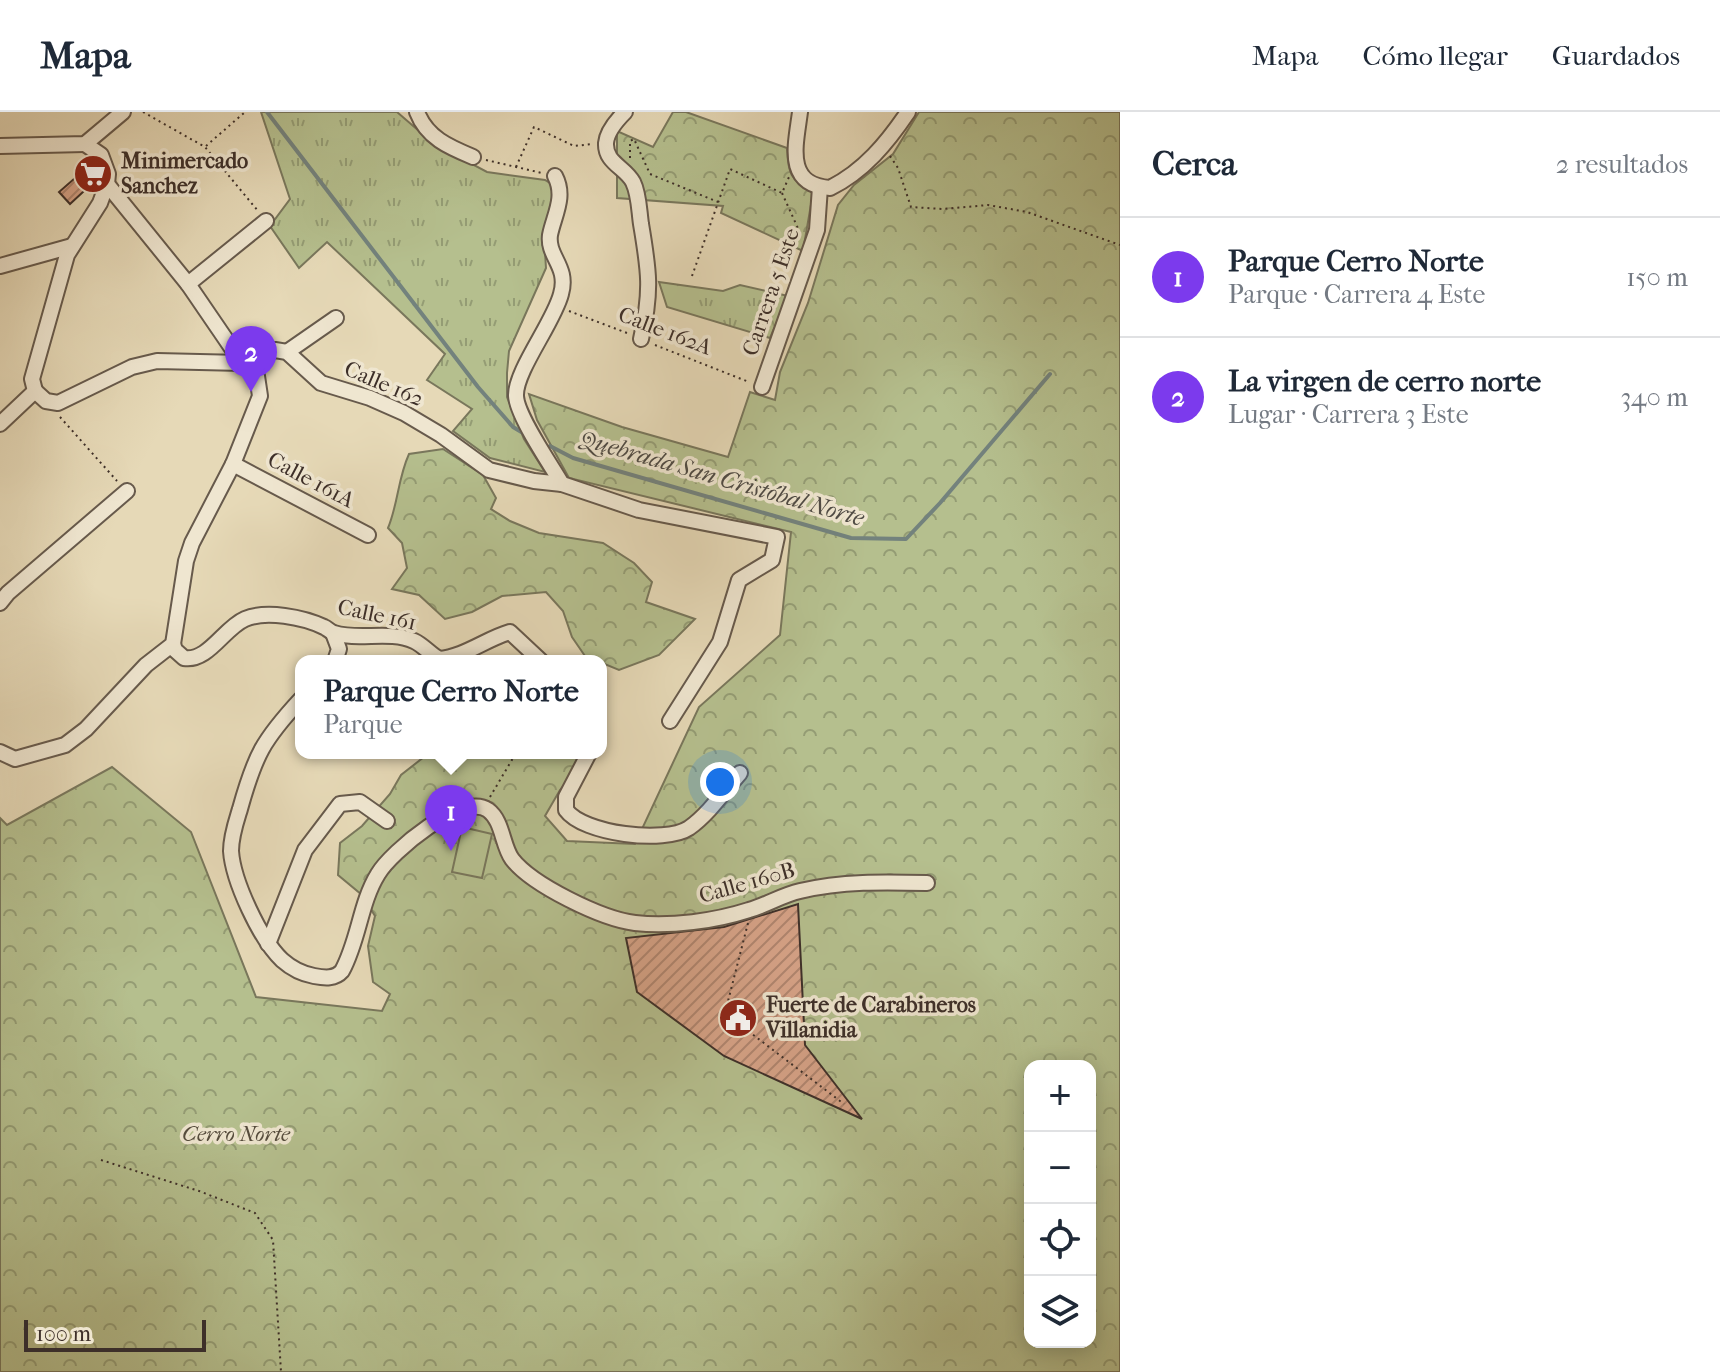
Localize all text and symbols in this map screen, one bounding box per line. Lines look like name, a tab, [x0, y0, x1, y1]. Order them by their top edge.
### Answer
text: Mapa	[40, 33, 131, 78]
text: Mapa	[1252, 39, 1319, 72]
text: Cómo llegar	[1363, 39, 1508, 72]
text: Guardados	[1552, 39, 1680, 72]
text: Cerca	[1152, 144, 1237, 184]
place label: Minimercado Sanchez	[120, 148, 248, 199]
text: 2 resultados	[1556, 149, 1688, 180]
supermarket icon: Minimercado Sanchez	[72, 153, 114, 195]
street label: Carrera 5 Este	[737, 225, 805, 359]
text: Parque Cerro Norte	[1228, 244, 1484, 279]
text: 1	[1173, 262, 1183, 293]
text: 150 m	[1626, 262, 1688, 293]
text: Parque · Carrera 4 Este	[1228, 279, 1485, 310]
street label: Calle 162A	[615, 301, 716, 361]
pin: 2	[225, 326, 277, 392]
street label: Calle 162	[340, 356, 428, 412]
text: La virgen de cerro norte	[1228, 364, 1541, 399]
text: 2	[1171, 382, 1185, 413]
text: 340 m	[1620, 382, 1688, 413]
text: Lugar · Carrera 3 Este	[1228, 399, 1469, 430]
water label: Quebrada San Cristóbal Norte	[576, 424, 868, 532]
street label: Calle 161A	[263, 446, 359, 514]
street label: Calle 161	[335, 594, 419, 636]
popup	[295, 655, 607, 759]
text: Parque Cerro Norte	[323, 674, 579, 709]
text: Parque	[323, 709, 403, 740]
your location	[700, 762, 740, 802]
pin: 1	[425, 785, 477, 851]
street label: Calle 160B	[696, 857, 798, 909]
place label: Fuerte de Carabineros Villanidia	[765, 992, 976, 1043]
public building icon: Fuerte de Carabineros Villanidia	[717, 997, 759, 1039]
map controls	[1024, 1060, 1096, 1348]
button: +	[1024, 1060, 1096, 1132]
park label: Cerro Norte	[182, 1121, 291, 1147]
button: −	[1024, 1132, 1096, 1204]
button: locate	[1024, 1204, 1096, 1276]
button: layers	[1024, 1276, 1096, 1348]
scale bar	[24, 1316, 206, 1352]
text: 100 m	[36, 1321, 91, 1347]

